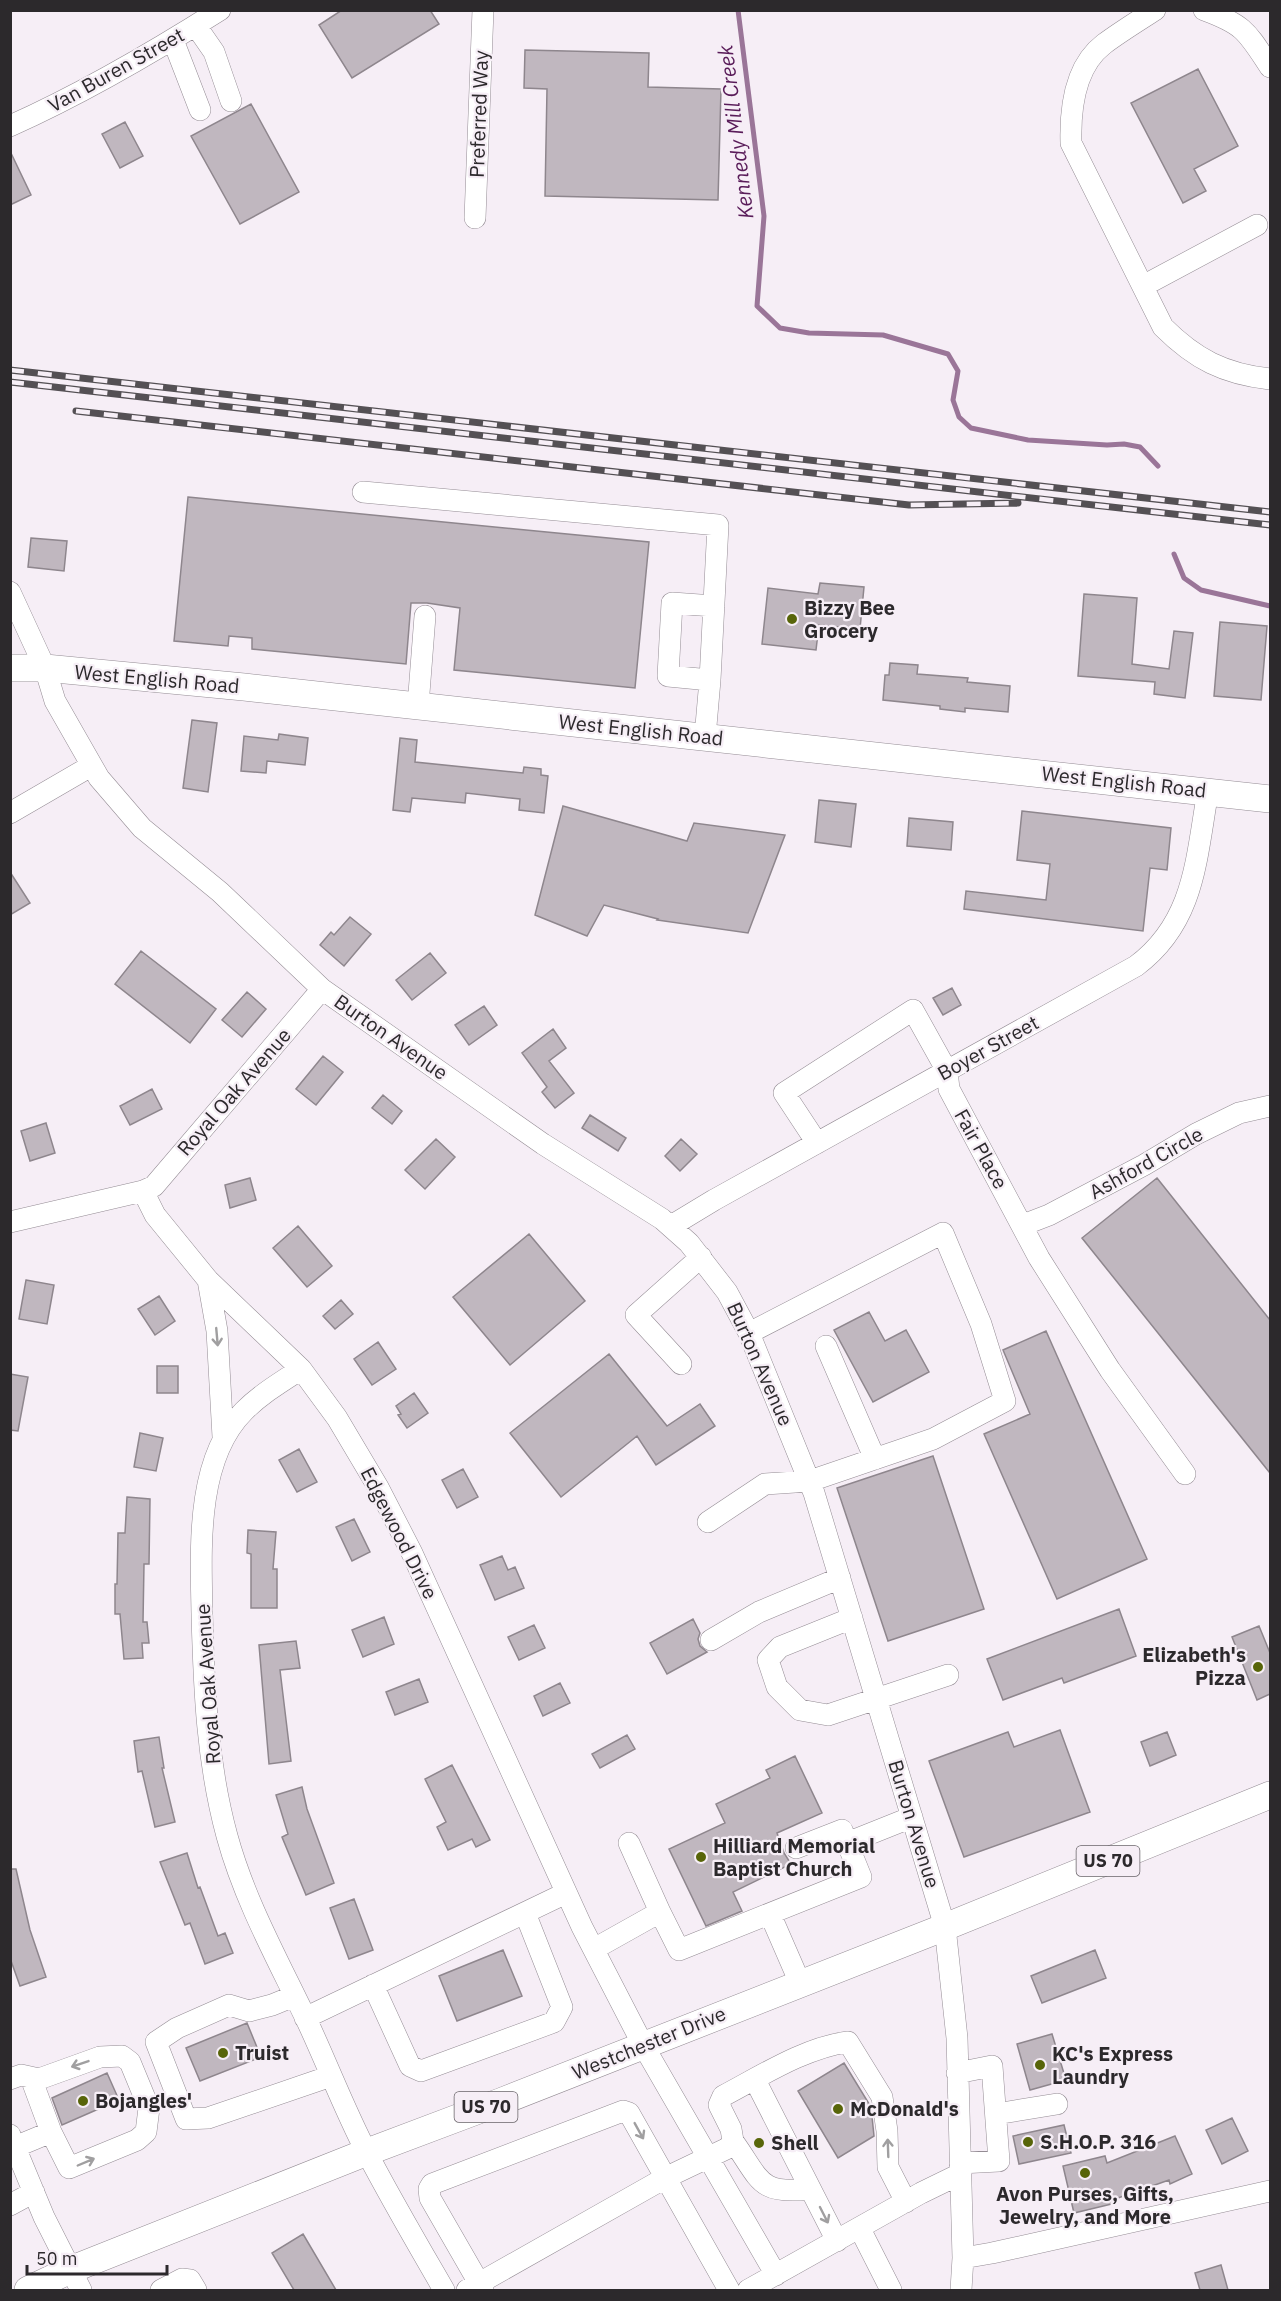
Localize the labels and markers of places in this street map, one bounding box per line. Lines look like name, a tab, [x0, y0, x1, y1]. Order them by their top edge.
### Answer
place label: Bizzy Bee Grocery	[804, 594, 895, 644]
marker: Bizzy Bee Grocery	[785, 612, 799, 626]
place label: Elizabeth's Pizza	[1142, 1641, 1246, 1691]
marker: Elizabeth's Pizza	[1251, 1660, 1265, 1674]
place label: Hilliard Memorial Baptist Church	[713, 1832, 875, 1882]
marker: Hilliard Memorial Baptist Church	[694, 1850, 708, 1864]
place label: Truist	[235, 2039, 289, 2066]
place label: KC's Express Laundry	[1052, 2040, 1173, 2090]
marker: Truist	[216, 2046, 230, 2060]
marker: KC's Express Laundry	[1033, 2058, 1047, 2072]
place label: Bojangles'	[95, 2087, 192, 2114]
marker: Bojangles'	[76, 2094, 90, 2108]
place label: McDonald's	[850, 2095, 959, 2122]
marker: McDonald's	[831, 2102, 845, 2116]
place label: S.H.O.P. 316	[1040, 2128, 1156, 2155]
place label: Shell	[771, 2129, 819, 2156]
marker: S.H.O.P. 316	[1021, 2135, 1035, 2149]
marker: Shell	[752, 2136, 766, 2150]
marker: Avon Purses, Gifts, Jewelry, and More	[1078, 2166, 1092, 2180]
place label: Avon Purses, Gifts, Jewelry, and More	[996, 2180, 1174, 2230]

